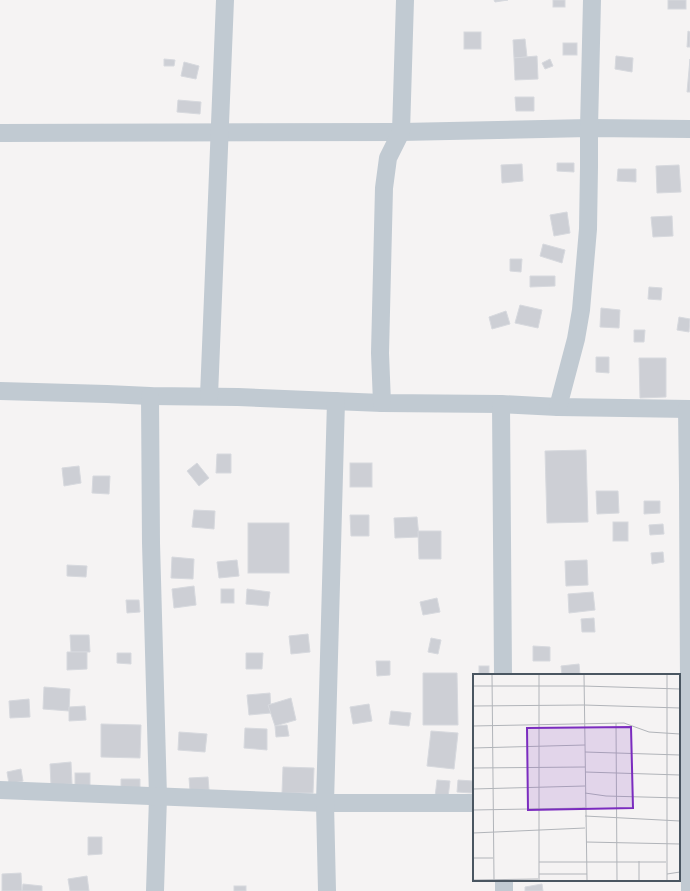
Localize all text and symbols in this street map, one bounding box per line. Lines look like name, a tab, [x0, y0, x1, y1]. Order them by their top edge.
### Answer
inset map	[473, 674, 680, 881]

